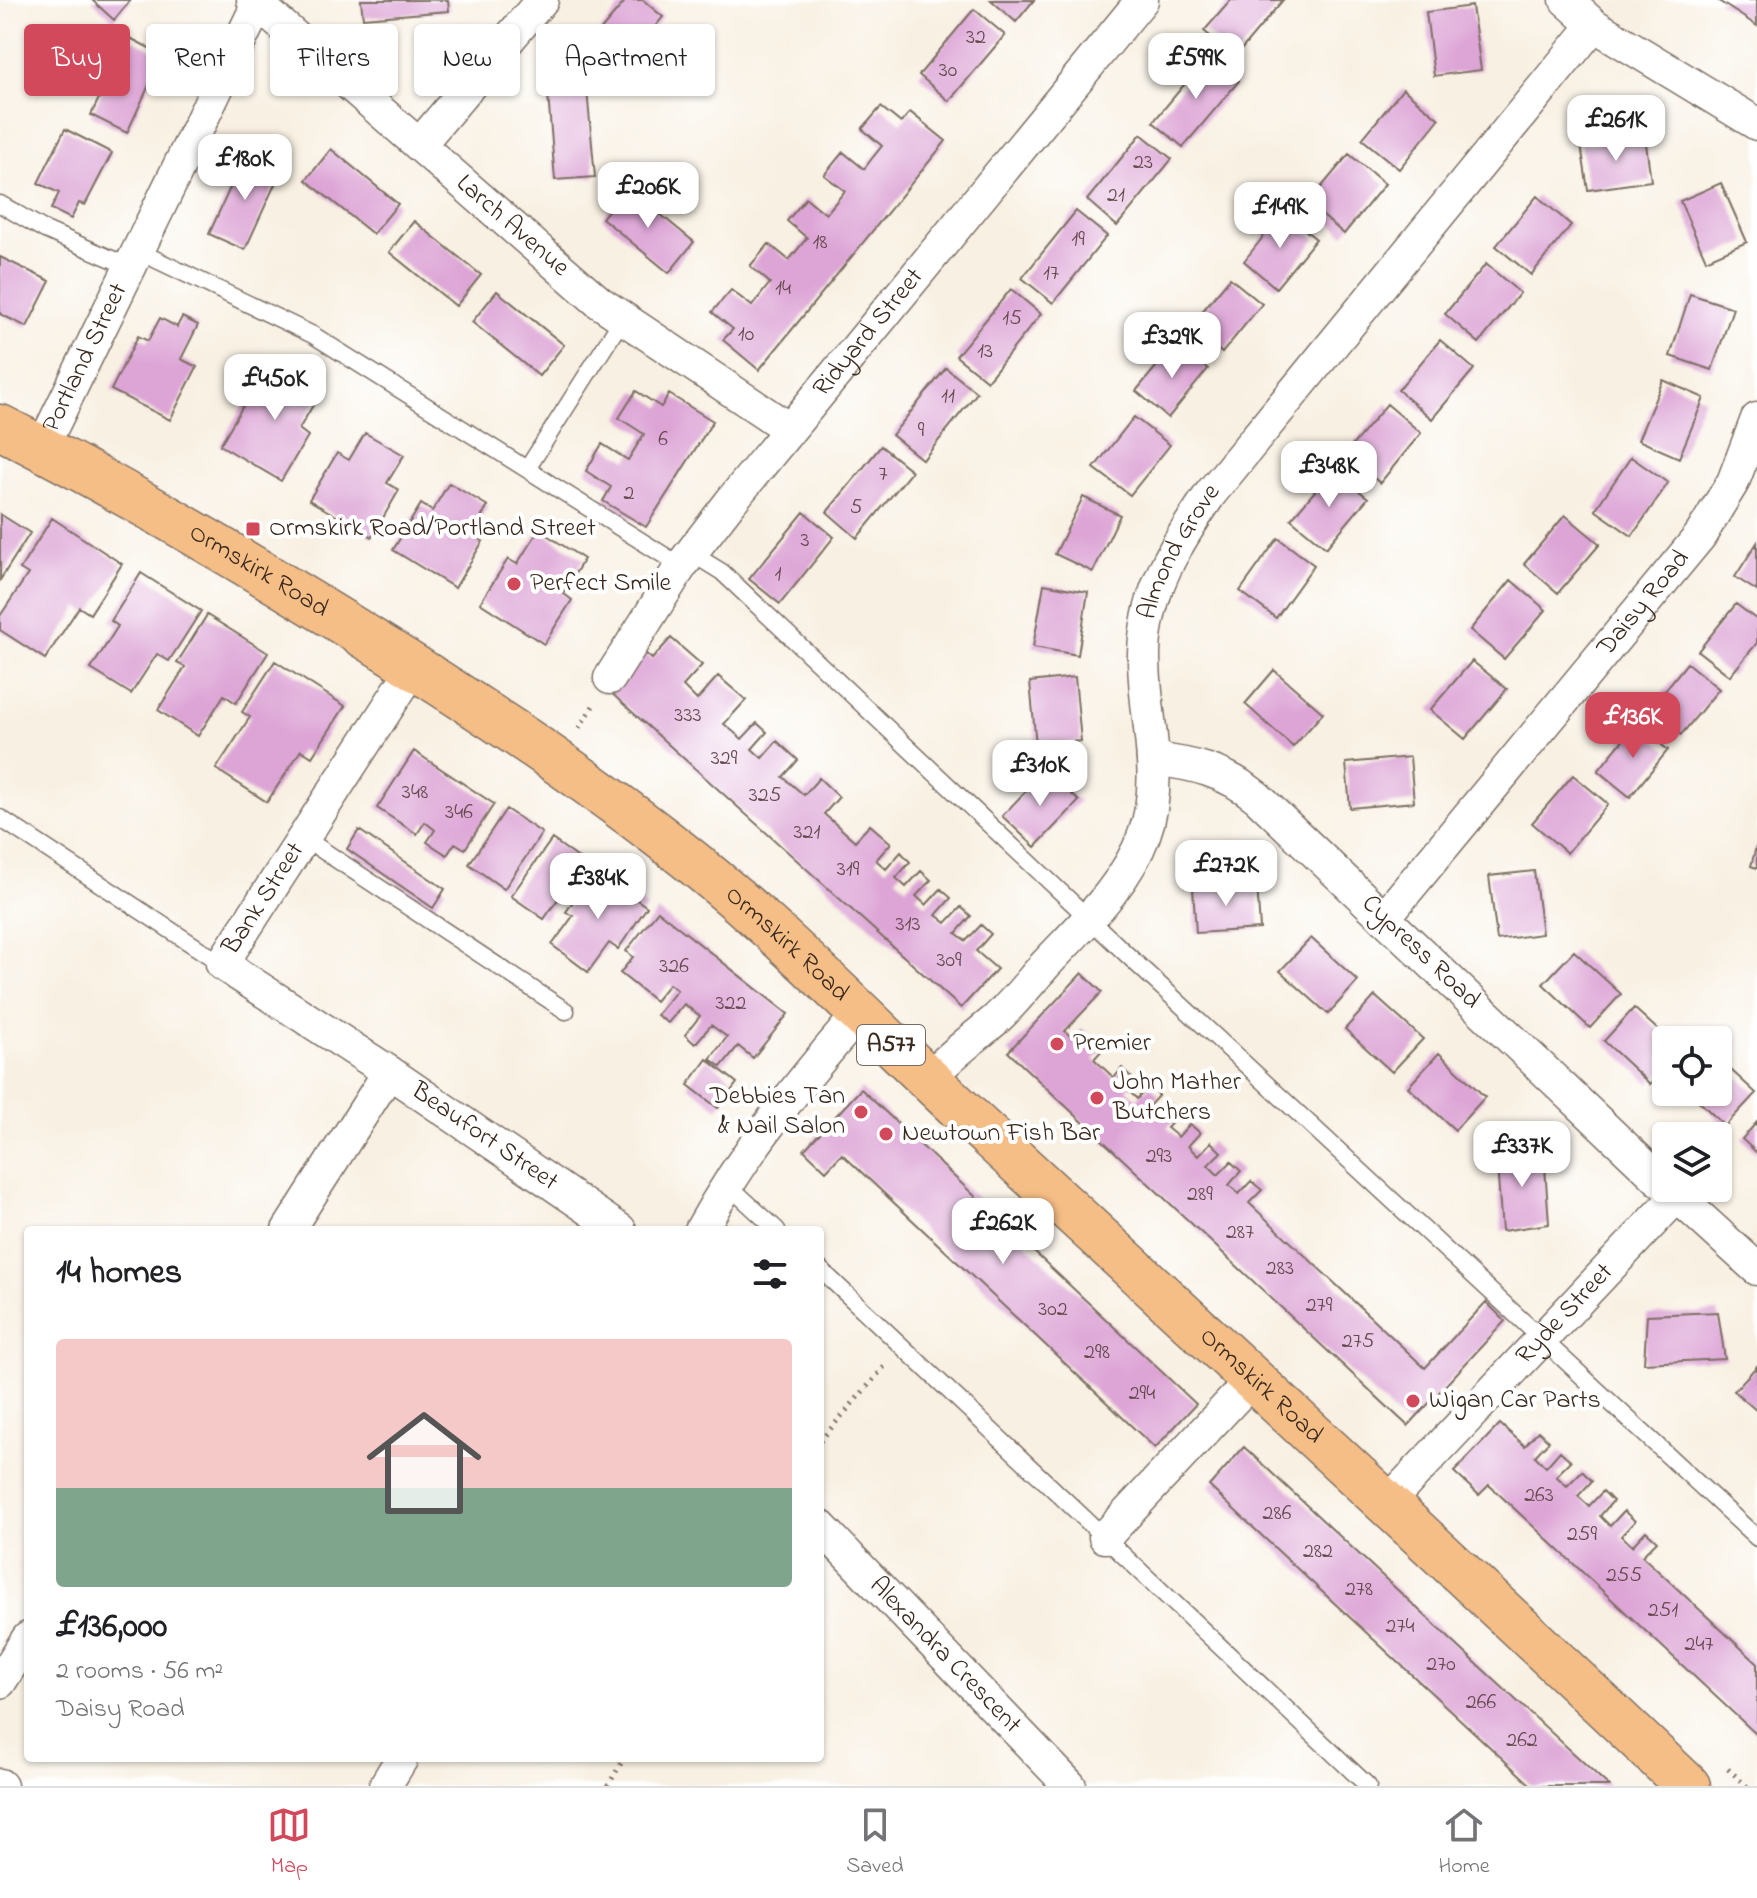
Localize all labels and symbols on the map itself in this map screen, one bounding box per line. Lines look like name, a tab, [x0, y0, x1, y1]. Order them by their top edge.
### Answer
house number: 32	[966, 22, 986, 54]
pin: £599K	[1140, 33, 1252, 101]
house number: 30	[939, 55, 957, 87]
pin: £261K	[1560, 95, 1672, 163]
pin: £180K	[189, 134, 301, 202]
house number: 23	[1133, 147, 1153, 179]
pin: £206K	[592, 162, 704, 230]
street label: Larch Avenue	[447, 166, 578, 287]
house number: 21	[1107, 180, 1125, 212]
pin: £149K	[1224, 182, 1336, 250]
house number: 19	[1071, 224, 1085, 256]
house number: 18	[812, 227, 828, 259]
house number: 17	[1043, 258, 1059, 290]
street label: Ridyard Street	[804, 260, 934, 406]
house number: 14	[775, 273, 791, 305]
street label: Portland Street	[33, 277, 138, 439]
house number: 15	[1002, 303, 1022, 335]
pin: £329K	[1116, 312, 1228, 380]
house number: 10	[738, 319, 754, 351]
house number: 13	[977, 336, 993, 368]
pin: £450K	[219, 354, 331, 422]
house number: 11	[941, 381, 955, 413]
house number: 9	[918, 415, 925, 447]
house number: 6	[658, 424, 668, 456]
pin: £348K	[1273, 441, 1385, 509]
house number: 7	[878, 459, 888, 491]
street label: Almond Grove	[1129, 475, 1230, 623]
house number: 2	[624, 478, 635, 510]
house number: 5	[850, 492, 862, 524]
place label: Ormskirk Road/Portland Street	[269, 510, 596, 548]
street label: Ormskirk Road	[181, 515, 336, 628]
marker: Ormskirk Road/Portland Street	[244, 520, 262, 538]
house number: 3	[800, 525, 810, 557]
street label: Daisy Road	[1588, 542, 1700, 666]
house number: 1	[775, 559, 782, 591]
place label: Perfect Smile	[530, 565, 672, 603]
marker: Perfect Smile	[505, 575, 523, 593]
pin: £136K	[1577, 692, 1689, 760]
house number: 333	[674, 700, 702, 732]
pin: £310K	[984, 740, 1096, 808]
house number: 329	[711, 743, 738, 775]
house number: 348	[402, 777, 428, 809]
house number: 325	[749, 780, 781, 812]
house number: 346	[445, 797, 473, 829]
house number: 321	[793, 817, 821, 849]
street label: Bank Street	[213, 835, 315, 964]
pin: £272K	[1170, 840, 1282, 908]
pin: £384K	[542, 853, 654, 921]
house number: 319	[837, 854, 860, 886]
street label: Ormskirk Road	[716, 877, 858, 1012]
street label: Cypress Road	[1352, 886, 1489, 1019]
house number: 313	[895, 909, 921, 941]
house number: 309	[936, 945, 962, 977]
house number: 326	[659, 951, 689, 983]
house number: 322	[716, 988, 747, 1020]
road number: A577	[857, 1025, 925, 1065]
place label: Premier	[1073, 1025, 1152, 1063]
marker: Premier	[1048, 1035, 1066, 1053]
place label: John Mather Butchers	[1112, 1064, 1242, 1132]
street label: Beaufort Street	[402, 1073, 566, 1201]
place label: Debbies Tan & Nail Salon	[709, 1078, 845, 1146]
marker: John Mather Butchers	[1088, 1089, 1106, 1107]
marker: Debbies Tan & Nail Salon	[852, 1103, 870, 1121]
place label: Newtown Fish Bar	[902, 1115, 1101, 1153]
pin: £337K	[1466, 1121, 1578, 1189]
marker: Newtown Fish Bar	[877, 1125, 895, 1143]
house number: 293	[1146, 1141, 1172, 1173]
house number: 289	[1187, 1179, 1213, 1211]
pin: £262K	[947, 1198, 1059, 1266]
house number: 287	[1226, 1217, 1254, 1249]
house number: 283	[1266, 1253, 1294, 1285]
street label: Ryde Street	[1507, 1255, 1623, 1374]
house number: 279	[1306, 1290, 1333, 1322]
house number: 302	[1038, 1294, 1068, 1326]
street label: Ormskirk Road	[1190, 1319, 1331, 1454]
house number: 275	[1342, 1326, 1374, 1358]
house number: 298	[1084, 1337, 1110, 1369]
house number: 294	[1129, 1378, 1155, 1410]
place label: Wigan Car Parts	[1429, 1382, 1601, 1420]
marker: Wigan Car Parts	[1404, 1392, 1422, 1410]
house number: 263	[1524, 1480, 1554, 1512]
house number: 286	[1263, 1498, 1292, 1530]
house number: 259	[1567, 1519, 1597, 1551]
house number: 282	[1303, 1536, 1333, 1568]
house number: 255	[1606, 1560, 1642, 1592]
street label: Alexandra Crescent	[860, 1568, 1030, 1743]
house number: 278	[1345, 1574, 1373, 1606]
house number: 251	[1648, 1595, 1678, 1627]
house number: 274	[1385, 1611, 1415, 1643]
house number: 247	[1684, 1629, 1714, 1661]
house number: 270	[1426, 1649, 1456, 1681]
house number: 266	[1466, 1687, 1496, 1719]
house number: 262	[1506, 1725, 1538, 1757]

